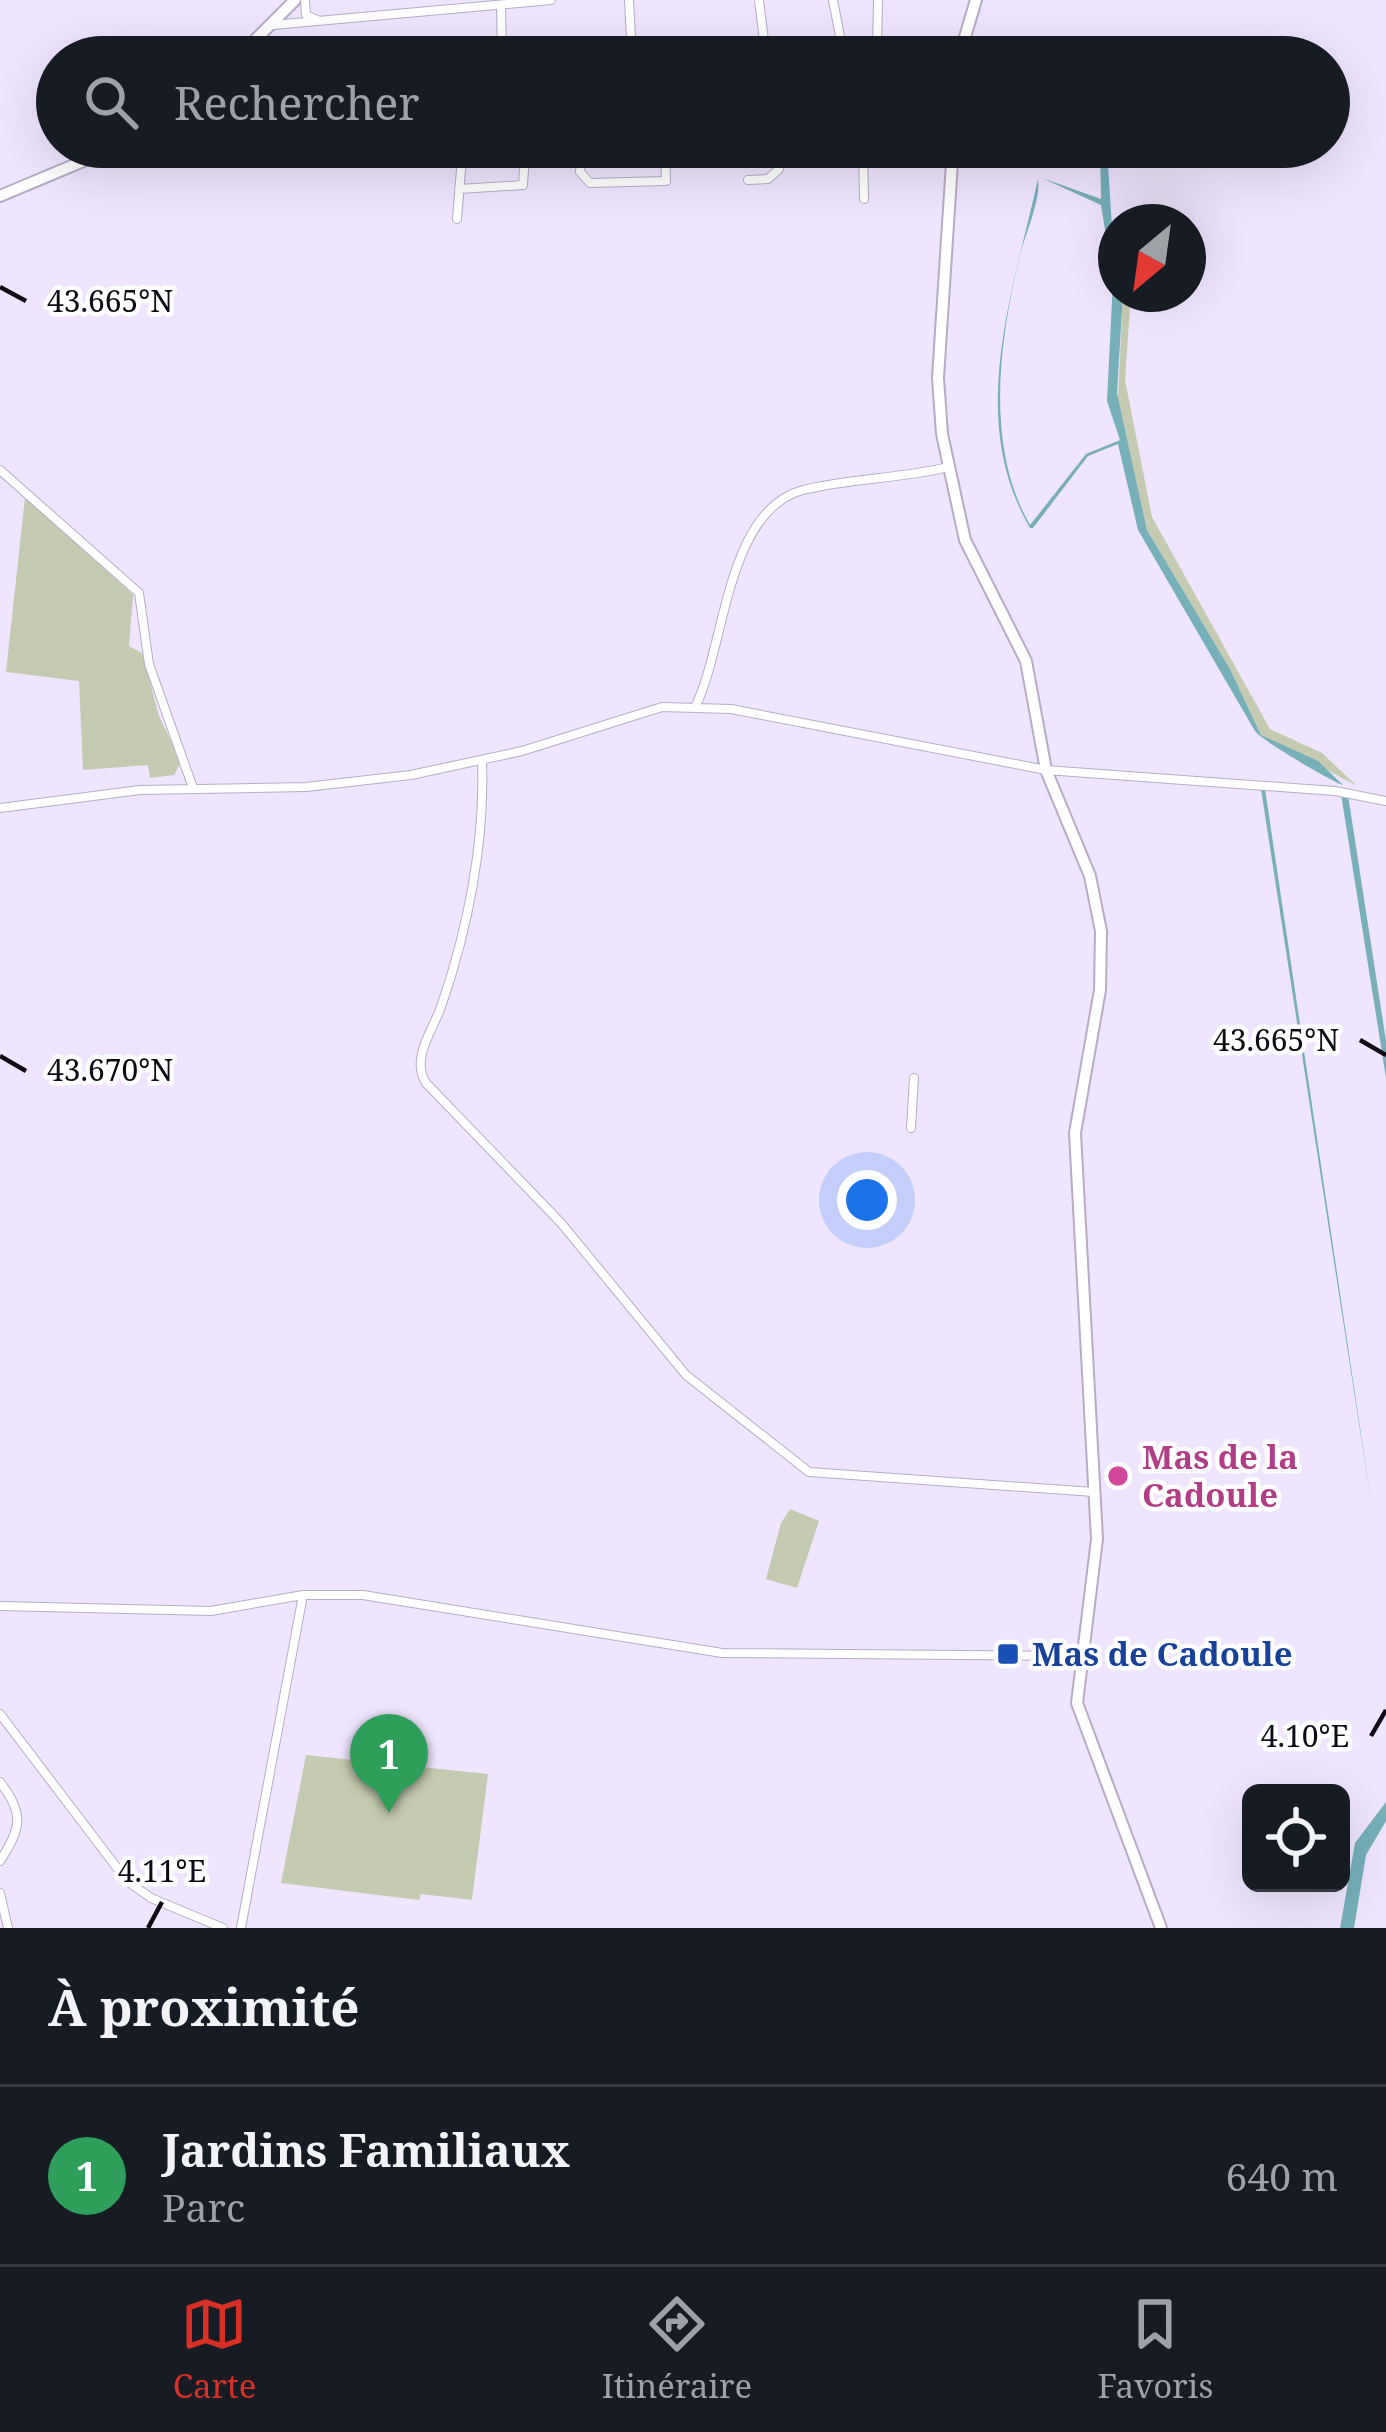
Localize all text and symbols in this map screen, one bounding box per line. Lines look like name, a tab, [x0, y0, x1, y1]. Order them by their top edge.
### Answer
search box	[36, 36, 1350, 168]
icon: search	[78, 69, 144, 135]
text: Rechercher	[174, 72, 420, 133]
north arrow	[1098, 204, 1206, 312]
text: 43.665°N	[47, 280, 173, 321]
text: 43.665°N	[1213, 1019, 1339, 1060]
text: 43.670°N	[47, 1049, 173, 1090]
your location	[837, 1170, 897, 1230]
place label: Mas de la Cadoule	[1142, 1434, 1298, 1517]
marker: Mas de la Cadoule	[1105, 1463, 1131, 1489]
place label: Mas de Cadoule	[1032, 1631, 1293, 1676]
marker: Mas de Cadoule	[995, 1641, 1021, 1667]
pin: 1	[350, 1714, 428, 1813]
text: 4.10°E	[1261, 1715, 1349, 1756]
map controls	[1242, 1784, 1350, 1892]
button: locate	[1242, 1784, 1350, 1892]
text: 4.11°E	[118, 1850, 206, 1891]
text: À proximité	[48, 1971, 360, 2041]
text: Jardins Familiaux	[162, 2119, 570, 2180]
text: 1	[76, 2149, 98, 2202]
text: 640 m	[1226, 2149, 1338, 2202]
text: Parc	[162, 2180, 245, 2233]
tab: Carte	[173, 2291, 256, 2408]
tab: Itinéraire	[602, 2291, 752, 2408]
tab: Favoris	[1097, 2291, 1213, 2408]

